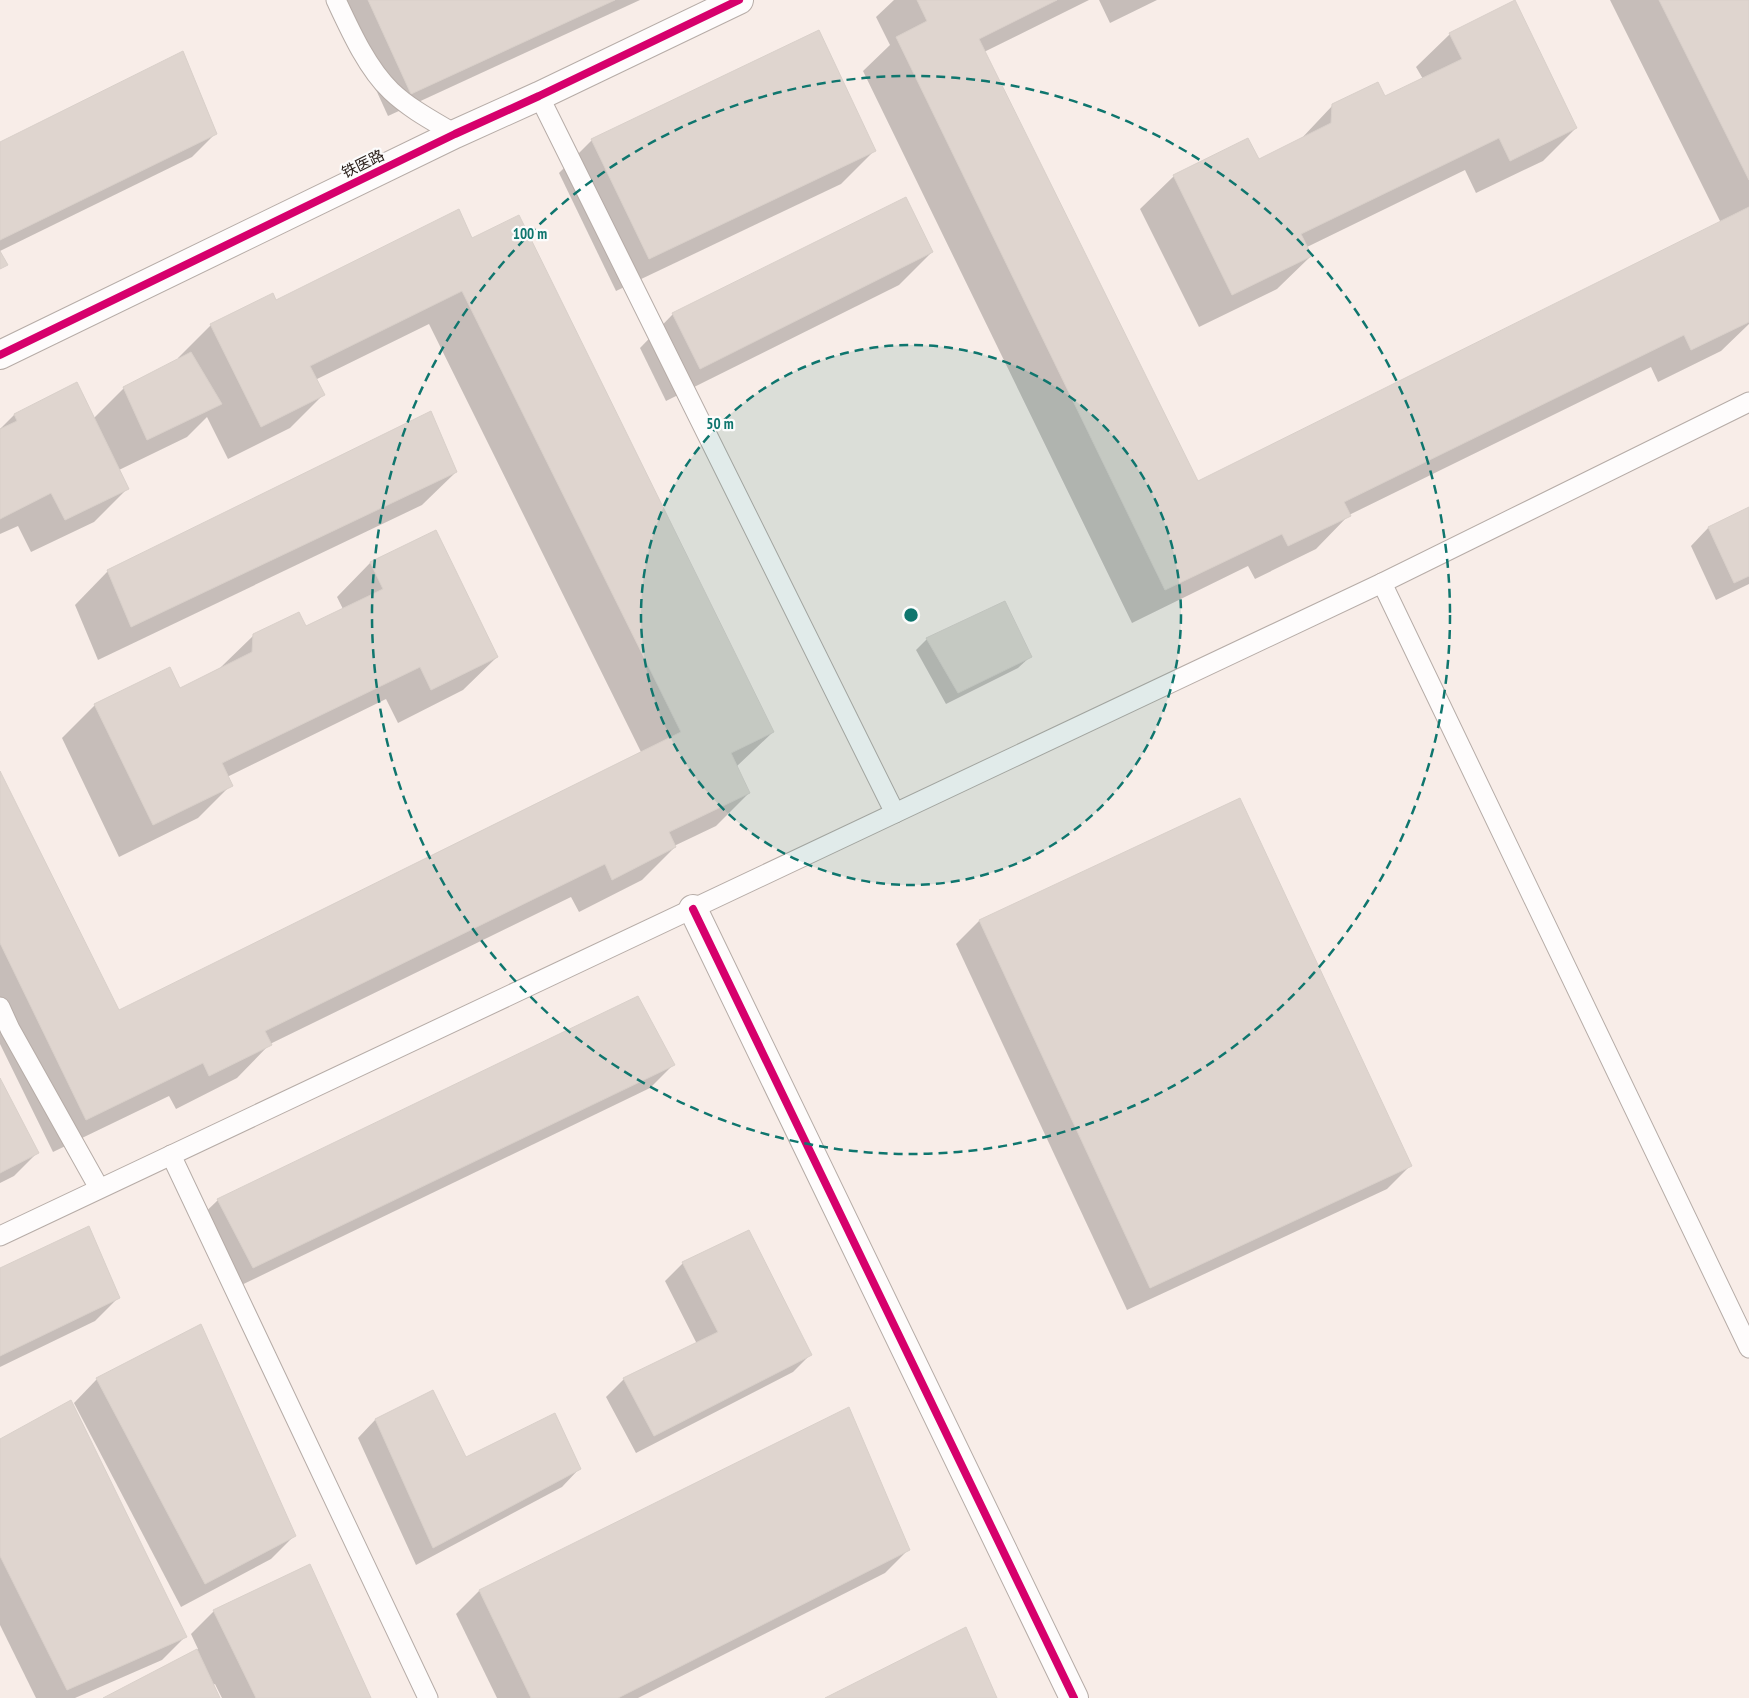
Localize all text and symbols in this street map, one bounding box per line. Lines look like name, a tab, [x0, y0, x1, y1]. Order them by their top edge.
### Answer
street label: 铁医路	[338, 145, 387, 182]
text: 100 m	[513, 224, 547, 243]
text: 50 m	[706, 414, 734, 433]
centre of rings	[902, 606, 920, 624]

